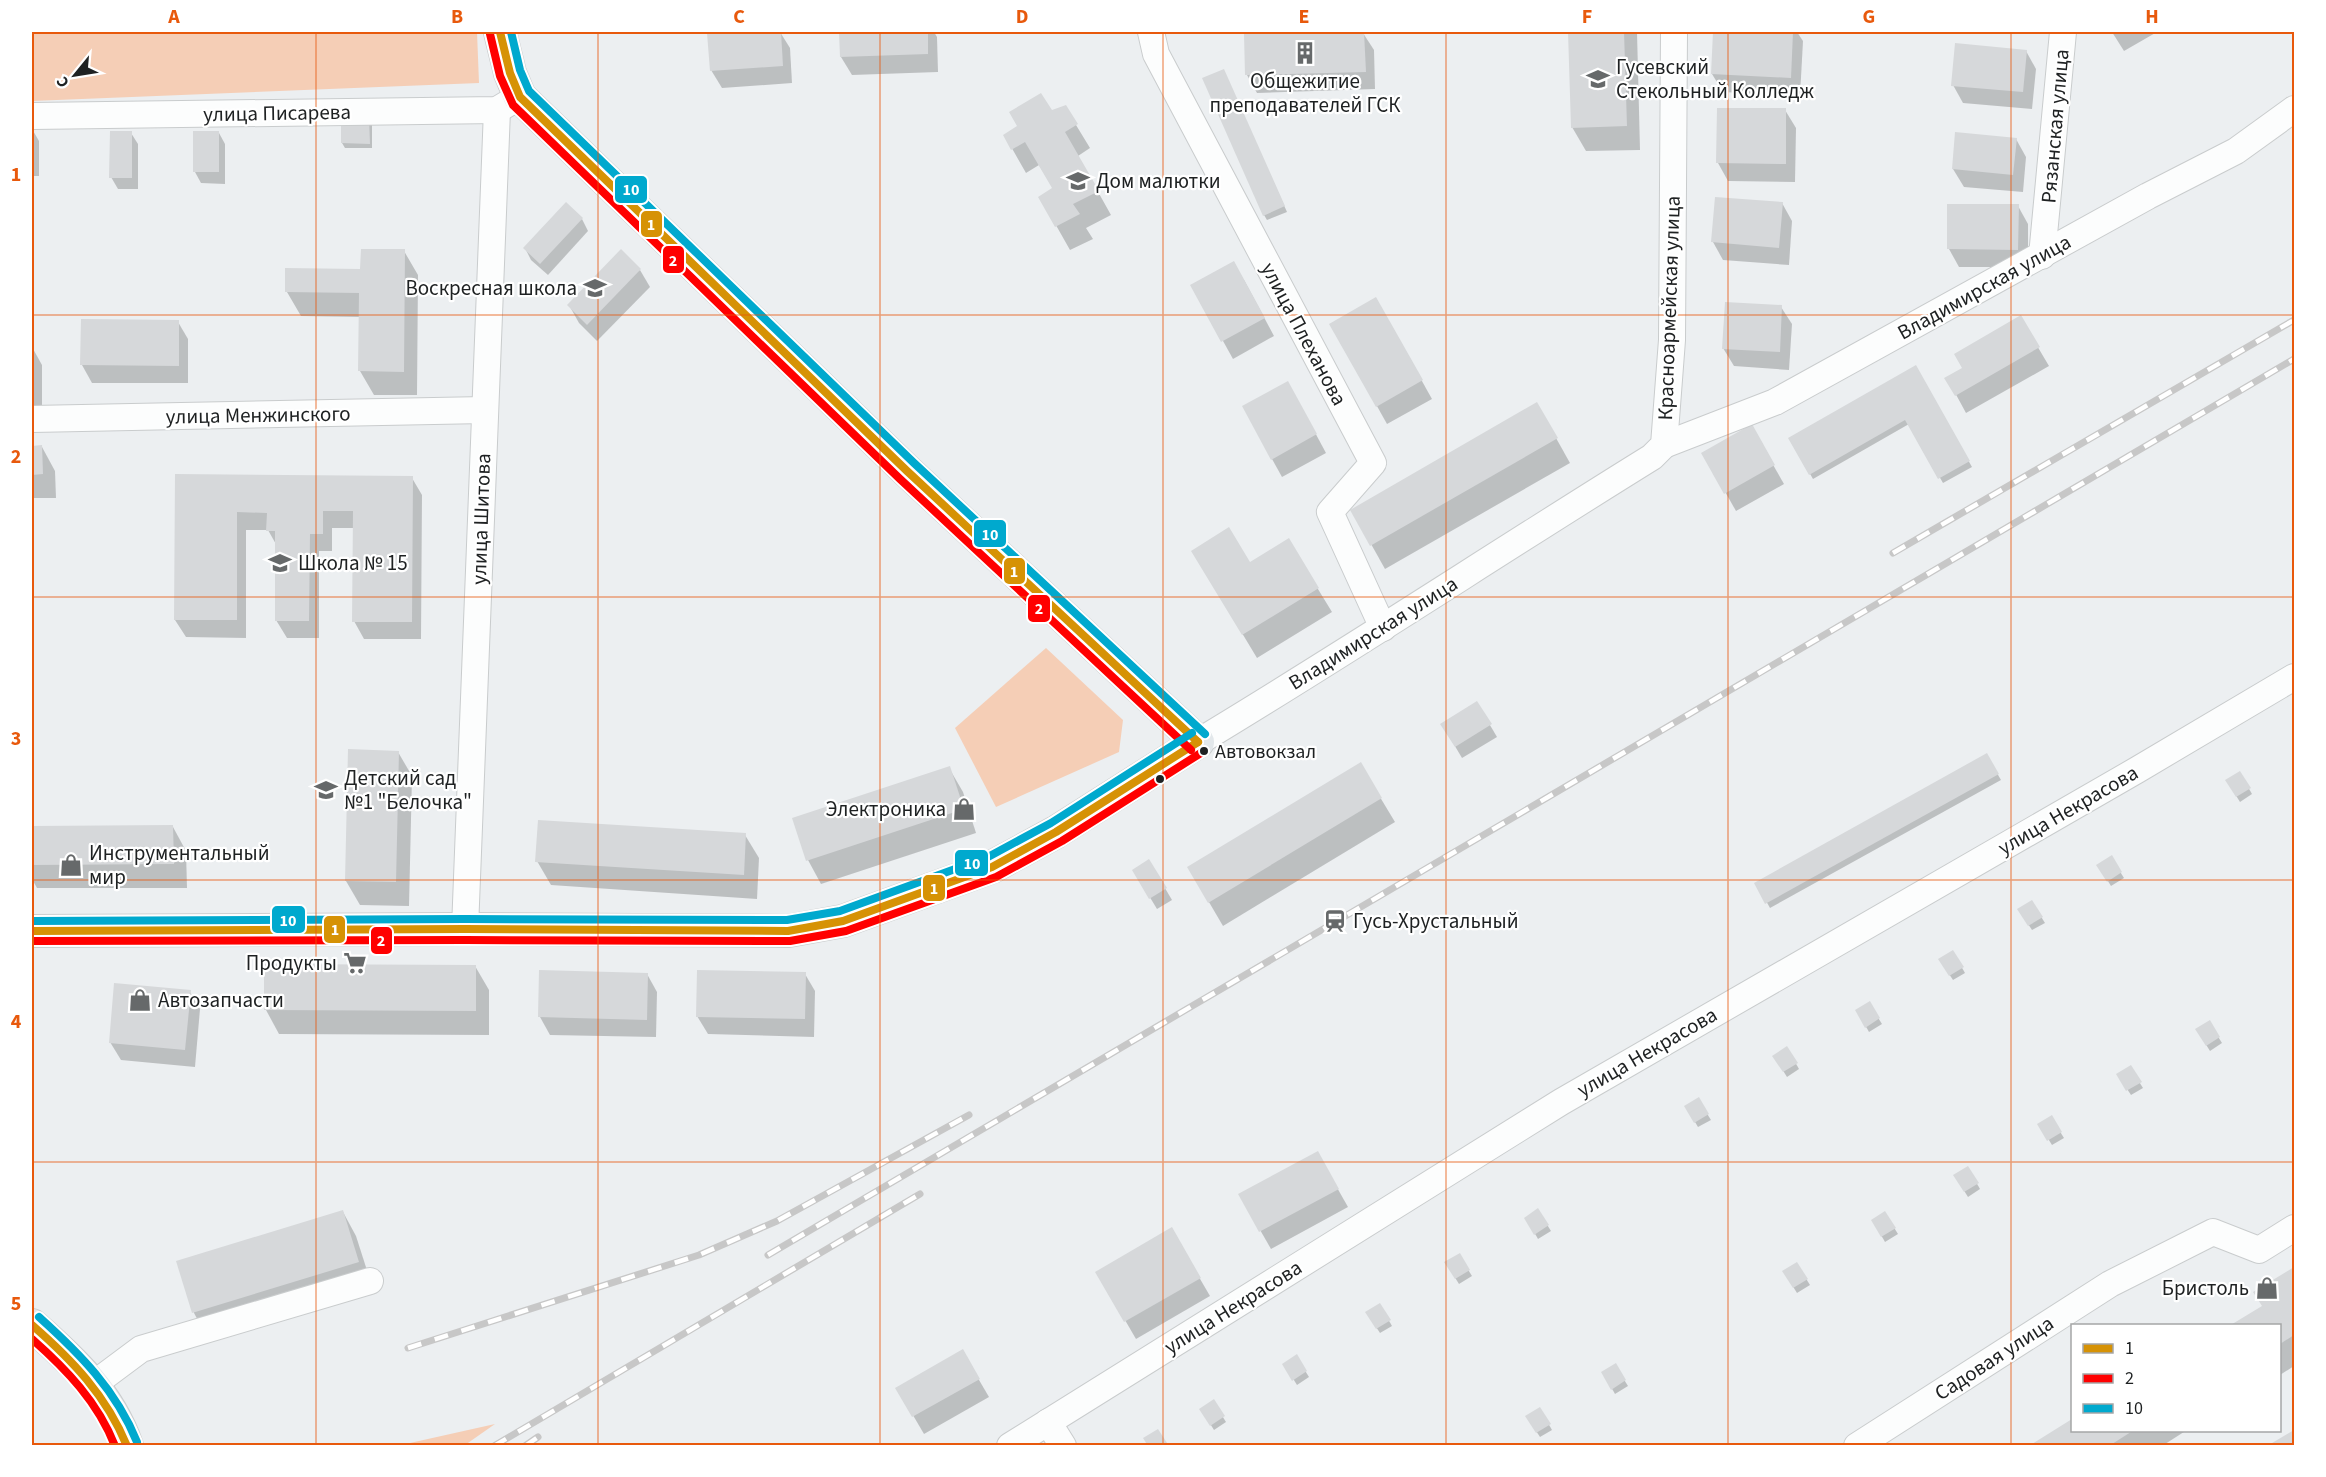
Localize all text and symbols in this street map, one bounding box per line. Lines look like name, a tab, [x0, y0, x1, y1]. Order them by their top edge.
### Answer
text: A	[167, 3, 180, 31]
text: B	[451, 3, 463, 31]
text: C	[733, 3, 745, 31]
text: D	[1016, 3, 1028, 31]
text: E	[1299, 3, 1309, 31]
text: F	[1582, 3, 1592, 31]
text: G	[1863, 3, 1875, 31]
text: H	[2145, 3, 2159, 31]
building icon: Общежитие преподавателей ГСК	[1292, 40, 1318, 66]
north arrow	[45, 45, 105, 105]
street label: Рязанская улица	[2033, 48, 2077, 204]
place label: Гусевский Стекольный Колледж	[1616, 52, 1815, 106]
place label: Общежитие преподавателей ГСК	[1210, 66, 1401, 120]
school or university icon: Гусевский Стекольный Колледж	[1585, 66, 1611, 92]
text: С	[51, 72, 75, 92]
street label: улица Писарева	[203, 97, 351, 129]
text: 1	[11, 161, 21, 189]
place label: Дом малютки	[1096, 166, 1221, 196]
school or university icon: Дом малютки	[1065, 168, 1091, 194]
line badge: 10	[614, 175, 648, 204]
text: 10	[623, 179, 639, 201]
street label: Красноармейская улица	[1650, 195, 1688, 421]
line badge: 1	[640, 210, 663, 238]
text: 1	[647, 214, 655, 236]
street label: Владимирская улица	[1892, 227, 2076, 347]
line badge: 2	[662, 245, 685, 274]
text: 2	[669, 250, 677, 272]
street label: улица Плеханова	[1254, 257, 1354, 411]
place label: Воскресная школа	[405, 273, 577, 303]
school or university icon: Воскресная школа	[582, 275, 608, 301]
street label: улица Менжинского	[165, 398, 351, 432]
text: 2	[11, 443, 21, 471]
street label: улица Шитова	[464, 453, 498, 585]
line badge: 10	[973, 519, 1007, 548]
text: 10	[982, 524, 998, 546]
place label: Школа № 15	[298, 548, 408, 578]
school or university icon: Школа № 15	[267, 550, 293, 576]
line badge: 1	[1003, 557, 1026, 585]
text: 1	[1010, 561, 1018, 583]
street label: Владимирская улица	[1283, 569, 1463, 697]
line badge: 2	[1027, 594, 1051, 623]
text: 2	[1035, 598, 1043, 620]
text: 3	[11, 725, 21, 753]
place label: Автовокзал	[1215, 738, 1316, 766]
marker: Автовокзал	[1198, 745, 1210, 757]
street label: улица Некрасова	[1992, 758, 2144, 862]
place label: Детский сад №1 "Белочка"	[344, 763, 472, 817]
unlabelled marker	[1154, 773, 1166, 785]
school or university icon: Детский сад №1 "Белочка"	[313, 777, 339, 803]
place label: Электроника	[825, 794, 946, 824]
shop icon: Электроника	[951, 796, 977, 822]
place label: Инструментальный мир	[89, 838, 270, 892]
line badge: 10	[954, 849, 989, 877]
shop icon: Инструментальный мир	[58, 852, 84, 878]
text: 10	[964, 853, 980, 875]
line badge: 1	[922, 874, 946, 902]
text: 1	[930, 878, 938, 900]
line badge: 10	[271, 905, 306, 934]
place label: Гусь-Хрустальный	[1353, 906, 1519, 936]
station icon: Гусь-Хрустальный	[1322, 908, 1348, 934]
text: 10	[280, 910, 296, 932]
line badge: 1	[323, 915, 346, 944]
text: 1	[331, 919, 339, 941]
line badge: 2	[370, 926, 393, 955]
text: 2	[377, 930, 385, 952]
place label: Продукты	[246, 948, 337, 978]
supermarket icon: Продукты	[342, 950, 368, 976]
place label: Автозапчасти	[158, 985, 284, 1015]
shop icon: Автозапчасти	[127, 987, 153, 1013]
street label: улица Некрасова	[1571, 1000, 1723, 1104]
text: 4	[11, 1008, 22, 1036]
street label: улица Некрасова	[1158, 1253, 1308, 1361]
place label: Бристоль	[2162, 1273, 2249, 1303]
shop icon: Бристоль	[2254, 1275, 2280, 1301]
text: 5	[11, 1290, 21, 1318]
street label: Садовая улица	[1929, 1308, 2059, 1408]
legend	[2071, 1324, 2281, 1432]
text: 1	[2125, 1336, 2134, 1361]
text: 2	[2125, 1366, 2134, 1391]
text: 10	[2125, 1396, 2143, 1421]

